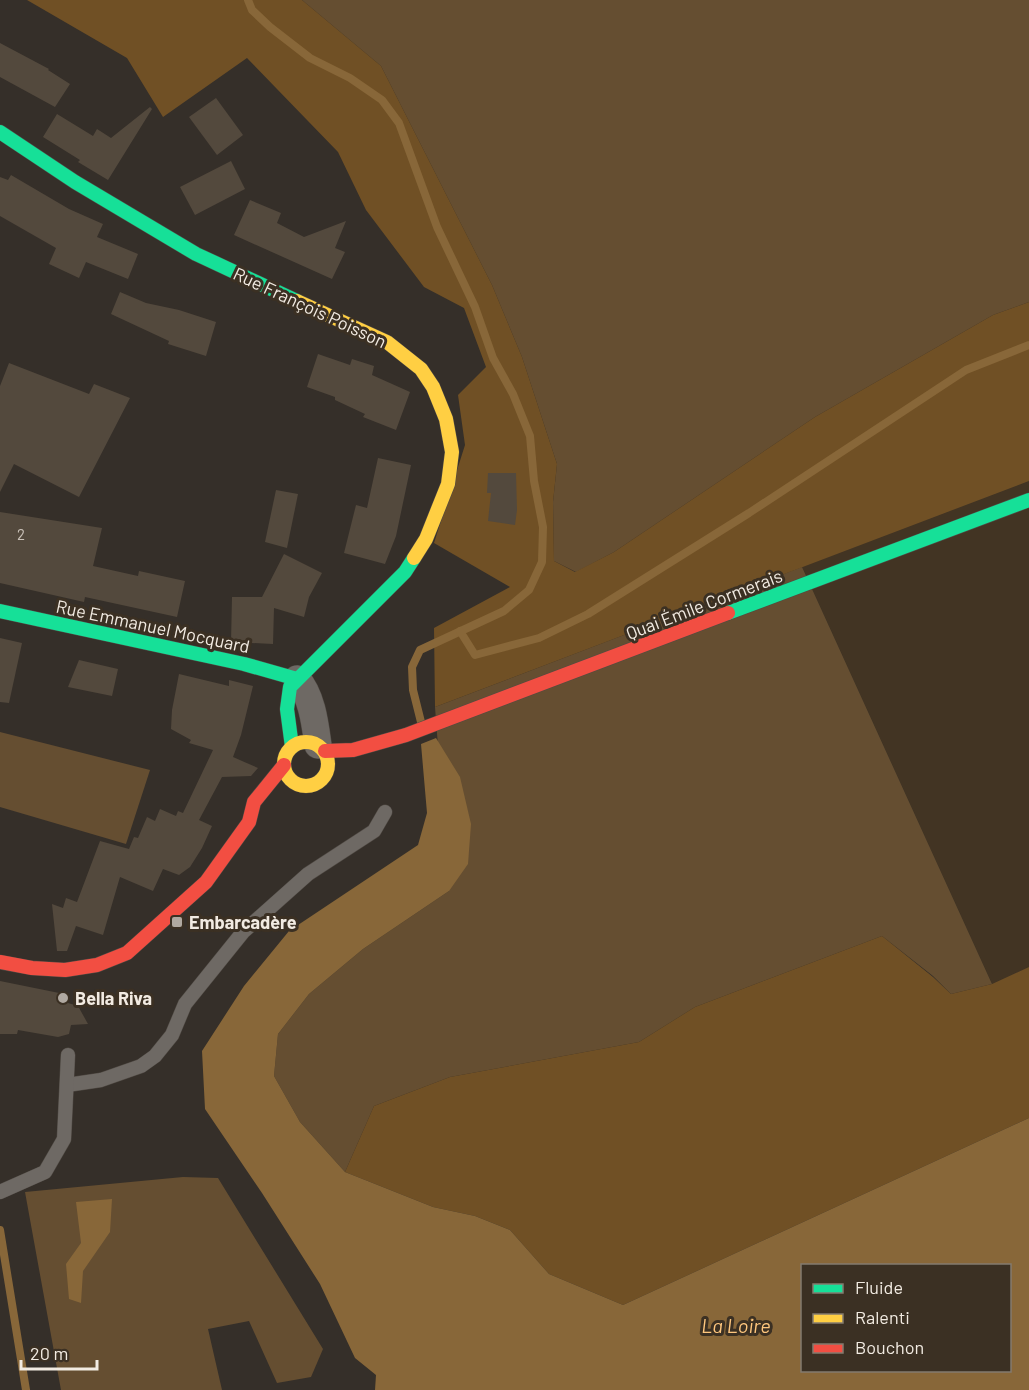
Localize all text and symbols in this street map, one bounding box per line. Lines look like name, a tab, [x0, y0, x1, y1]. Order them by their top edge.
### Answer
street label: Rue François Poisson	[230, 262, 390, 352]
house number: 2	[17, 525, 25, 543]
street label: Quai Émile Cormerais	[623, 564, 785, 644]
street label: Rue Emmanuel Mocquard	[54, 595, 252, 657]
place label: Embarcadère	[189, 911, 297, 933]
marker: Embarcadère	[170, 915, 184, 929]
place label: Bella Riva	[75, 987, 152, 1009]
marker: Bella Riva	[56, 991, 70, 1005]
legend	[801, 1264, 1011, 1372]
text: Fluide	[855, 1276, 903, 1298]
text: Ralenti	[855, 1306, 910, 1328]
water label: La Loire	[701, 1313, 771, 1337]
scale bar	[21, 1333, 98, 1371]
text: Bouchon	[855, 1336, 924, 1358]
text: 20 m	[30, 1342, 68, 1364]

